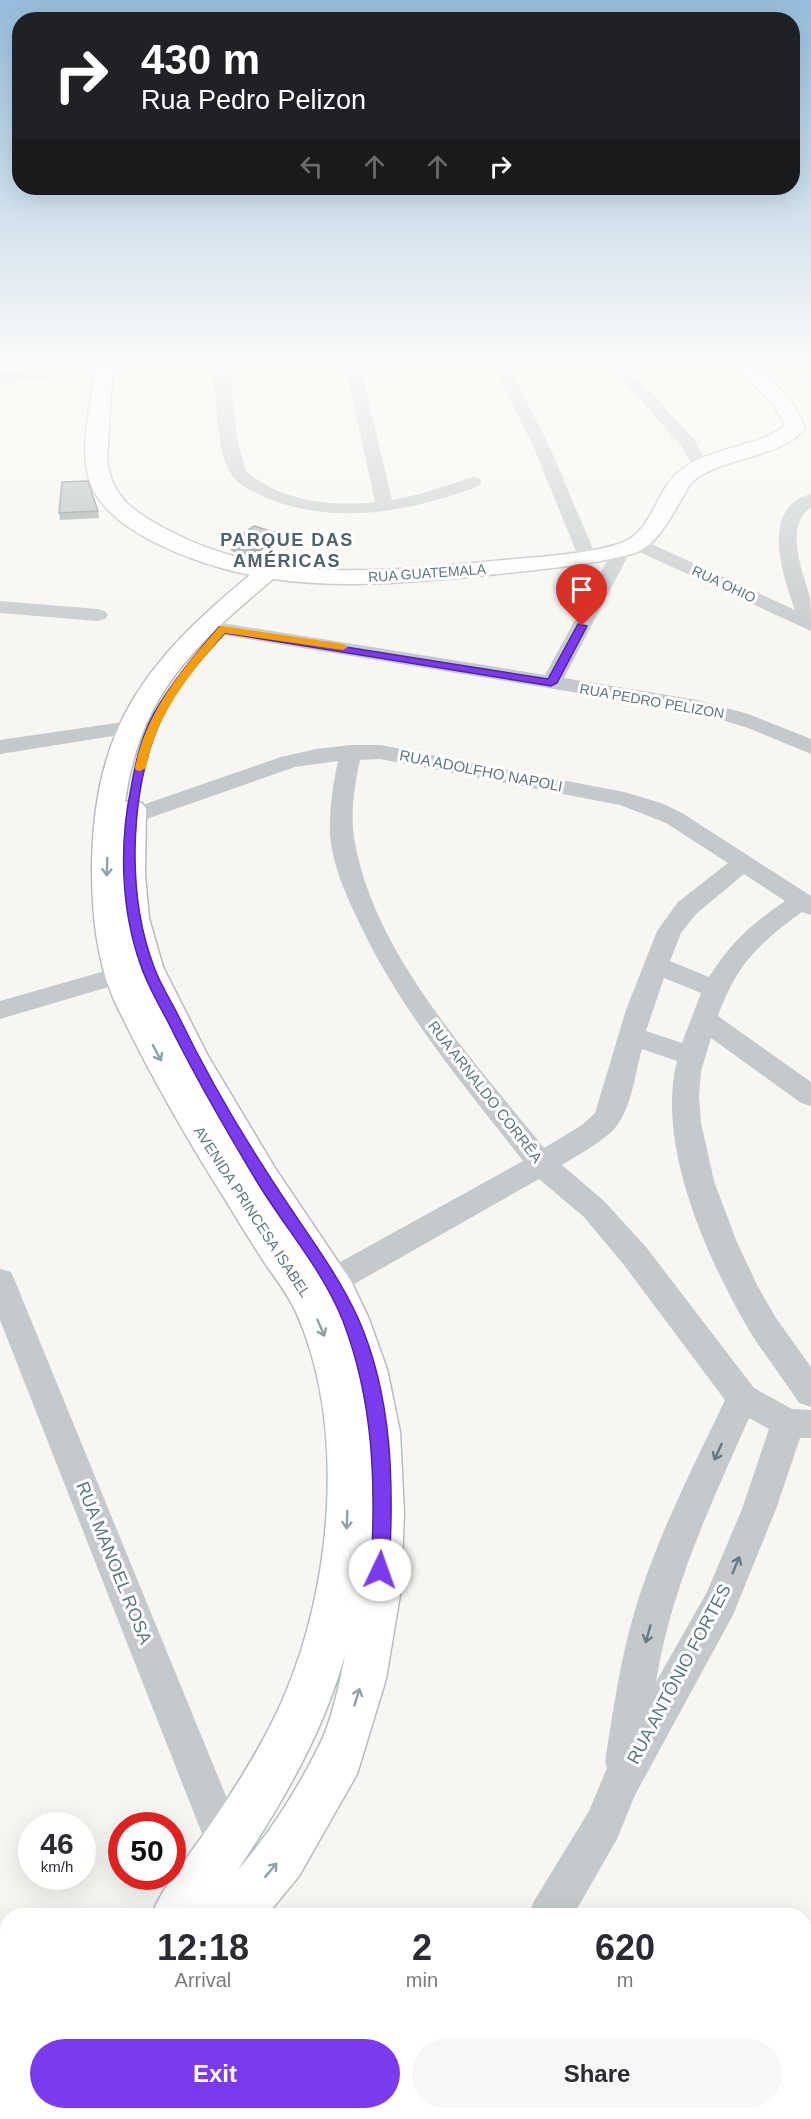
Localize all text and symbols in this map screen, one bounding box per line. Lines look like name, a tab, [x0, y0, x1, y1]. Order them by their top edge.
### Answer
icon: right	[42, 36, 120, 114]
text: 430 m	[141, 36, 260, 83]
text: Rua Pedro Pelizon	[141, 85, 366, 115]
icon: left	[295, 150, 328, 183]
icon: ahead	[358, 150, 391, 183]
icon: ahead	[421, 150, 454, 183]
icon: right	[484, 150, 517, 183]
district label: PARQUE DAS AMÉRICAS	[220, 530, 354, 571]
street label: RUA GUATEMALA	[368, 561, 487, 585]
street label: RUA OHIO	[690, 562, 758, 606]
pin	[556, 564, 607, 626]
icon: arrive	[565, 573, 598, 606]
street label: RUA PEDRO PELIZON	[579, 680, 725, 722]
street label: RUA ADOLFHO NAPOLI	[398, 746, 564, 795]
one-way arrow	[101, 857, 112, 877]
street label: RUA ARNALDO CORRÊA	[425, 1017, 546, 1166]
one-way arrow	[152, 1044, 164, 1062]
street label: AVENIDA PRINCESA ISABEL	[191, 1123, 314, 1300]
one-way arrow	[317, 1319, 328, 1337]
one-way arrow	[711, 1442, 723, 1460]
street label: RUA MANOEL ROSA	[72, 1479, 156, 1647]
one-way arrow	[341, 1509, 353, 1529]
position arrow	[348, 1538, 412, 1602]
one-way arrow	[731, 1556, 742, 1574]
street label: RUA ANTÔNIO FORTES	[622, 1580, 735, 1767]
one-way arrow	[642, 1624, 653, 1643]
one-way arrow	[352, 1688, 363, 1707]
speed limit sign: 50	[108, 1812, 186, 1890]
text: 46	[40, 1827, 74, 1860]
text: km/h	[41, 1858, 73, 1875]
one-way arrow	[264, 1863, 277, 1879]
text: 12:18	[157, 1927, 249, 1968]
text: 2	[412, 1927, 432, 1968]
text: 620	[595, 1927, 655, 1968]
text: Arrival	[175, 1969, 231, 1991]
text: min	[406, 1969, 438, 1991]
text: m	[617, 1969, 633, 1991]
button: Exit	[30, 2039, 400, 2108]
button: Share	[412, 2039, 782, 2108]

